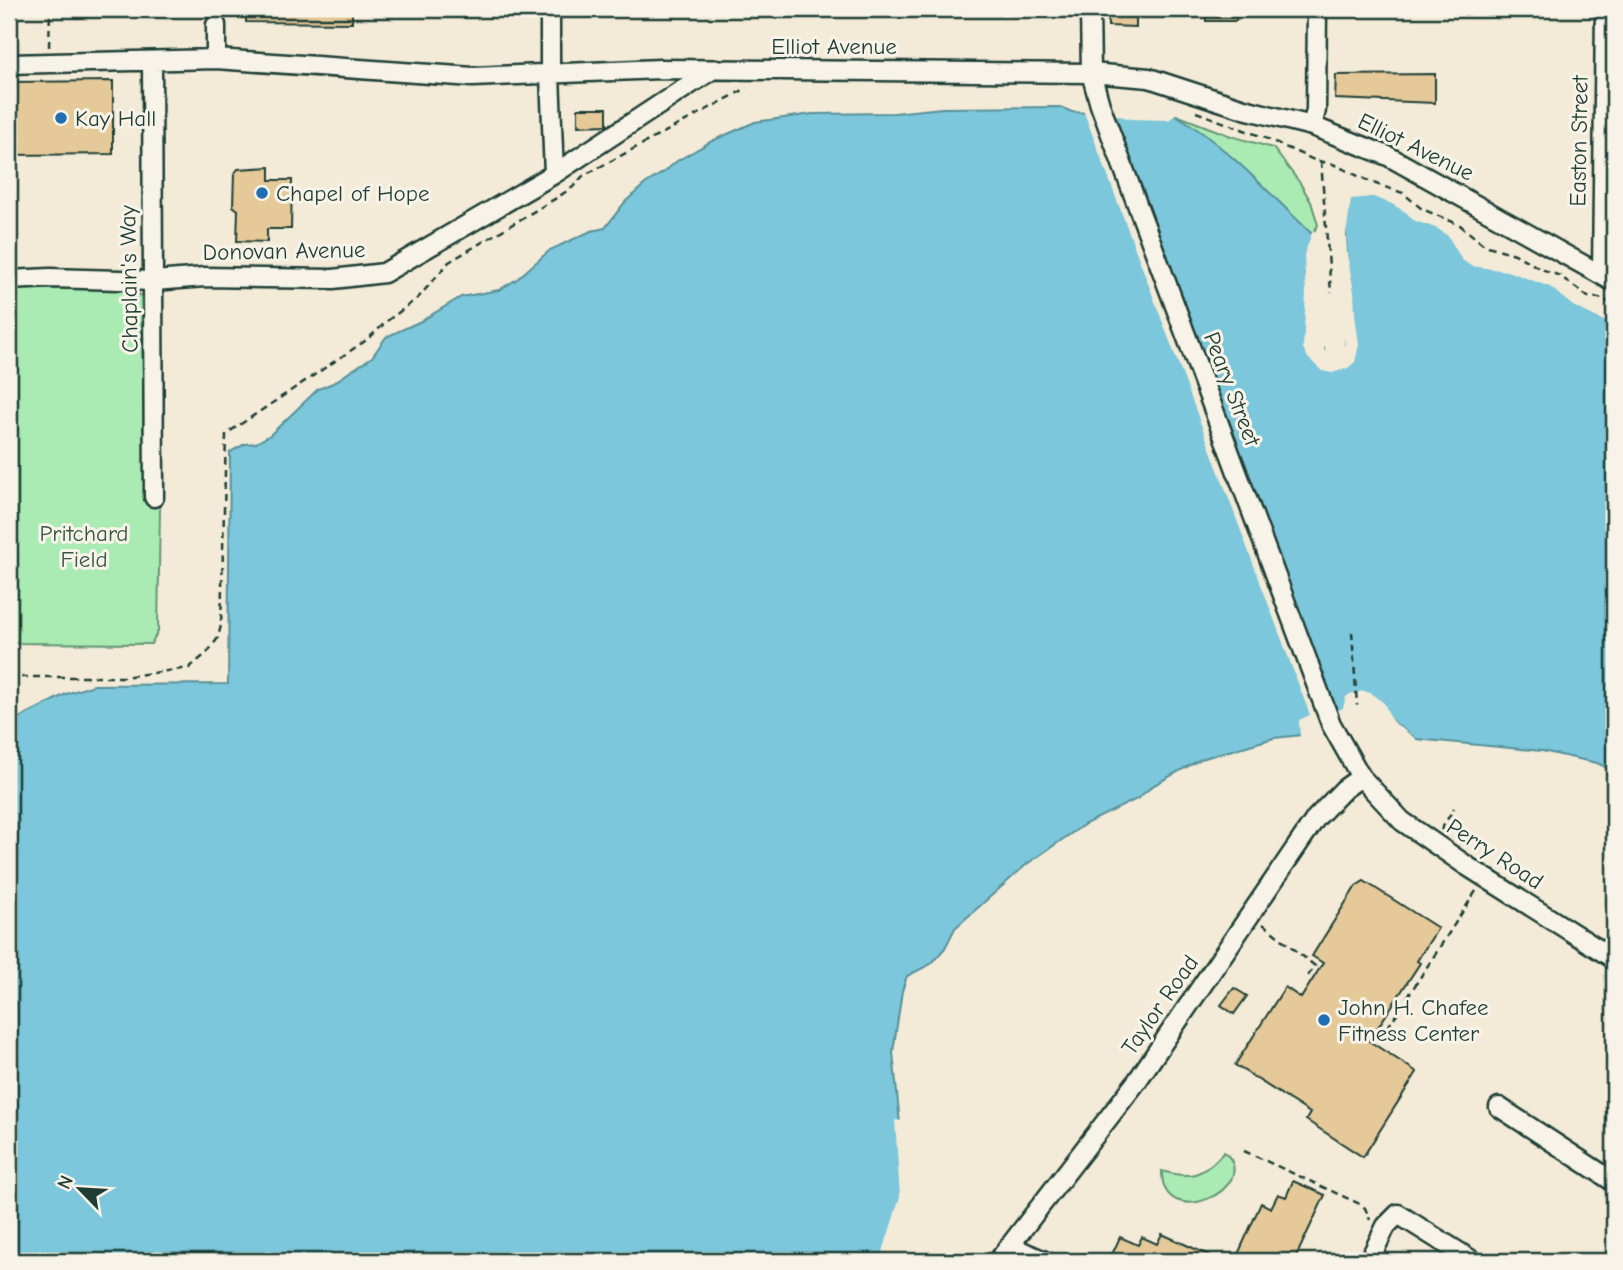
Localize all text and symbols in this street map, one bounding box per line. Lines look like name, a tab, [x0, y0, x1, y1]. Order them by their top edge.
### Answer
street label: Elliot Avenue	[771, 33, 897, 60]
street label: Easton Street	[1564, 74, 1594, 207]
place label: Kay Hall	[75, 105, 156, 132]
street label: Elliot Avenue	[1354, 107, 1478, 187]
marker: Kay Hall	[53, 110, 69, 126]
place label: Chapel of Hope	[276, 180, 429, 207]
marker: Chapel of Hope	[254, 185, 270, 201]
street label: Chaplain's Way	[114, 204, 144, 353]
street label: Donovan Avenue	[202, 236, 366, 266]
street label: Peary Street	[1198, 328, 1267, 451]
park label: Pritchard Field	[39, 520, 129, 573]
street label: Perry Road	[1442, 813, 1548, 895]
street label: Taylor Road	[1116, 950, 1204, 1060]
place label: John H. Chafee Fitness Center	[1338, 994, 1489, 1047]
marker: John H. Chafee Fitness Center	[1316, 1012, 1332, 1028]
north arrow	[46, 1154, 116, 1224]
text: N	[53, 1172, 78, 1193]

